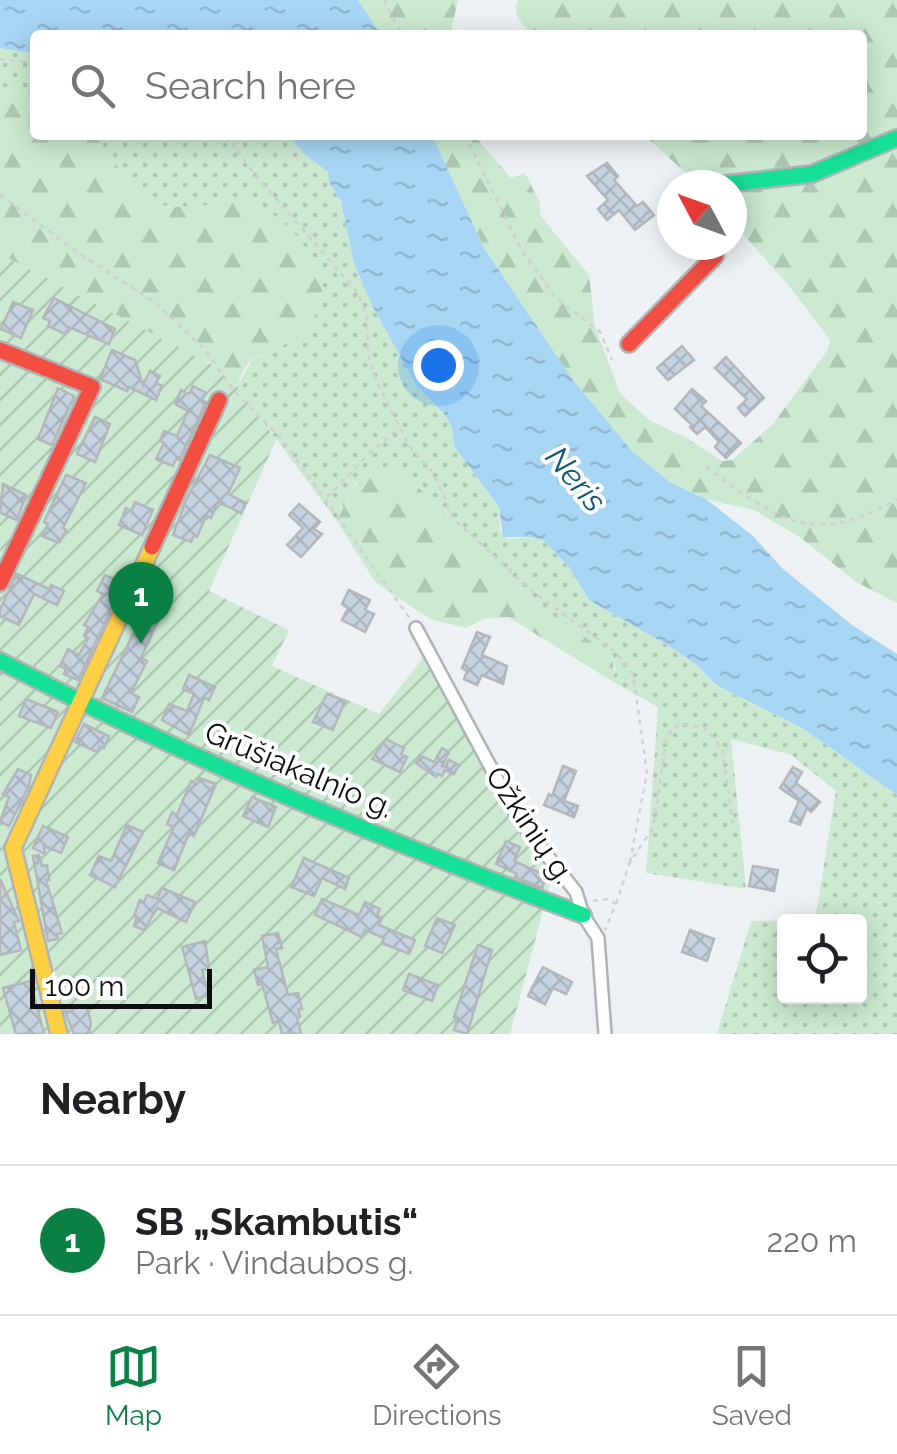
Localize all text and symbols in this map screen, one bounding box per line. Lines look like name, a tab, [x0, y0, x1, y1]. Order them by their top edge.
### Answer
search box	[30, 30, 867, 140]
icon: search	[65, 58, 120, 113]
text: Search here	[145, 63, 356, 108]
north arrow	[657, 170, 747, 260]
your location	[413, 340, 464, 391]
water label: Neris	[539, 439, 614, 519]
pin: 1	[108, 562, 174, 644]
street label: Grūšiakalnio g.	[200, 714, 399, 825]
street label: Ožkinių g.	[479, 760, 582, 890]
map controls	[777, 914, 867, 1004]
button: locate	[777, 914, 867, 1004]
scale bar	[30, 964, 212, 1008]
text: 100 m	[45, 970, 124, 1003]
text: Nearby	[40, 1075, 186, 1124]
text: SB „Skambutis“	[135, 1199, 418, 1244]
text: 1	[65, 1222, 80, 1259]
text: 220 m	[767, 1222, 857, 1259]
text: Park · Vindaubos g.	[135, 1244, 414, 1281]
tab: Map	[105, 1339, 162, 1432]
tab: Directions	[372, 1339, 502, 1432]
tab: Saved	[712, 1339, 792, 1432]

